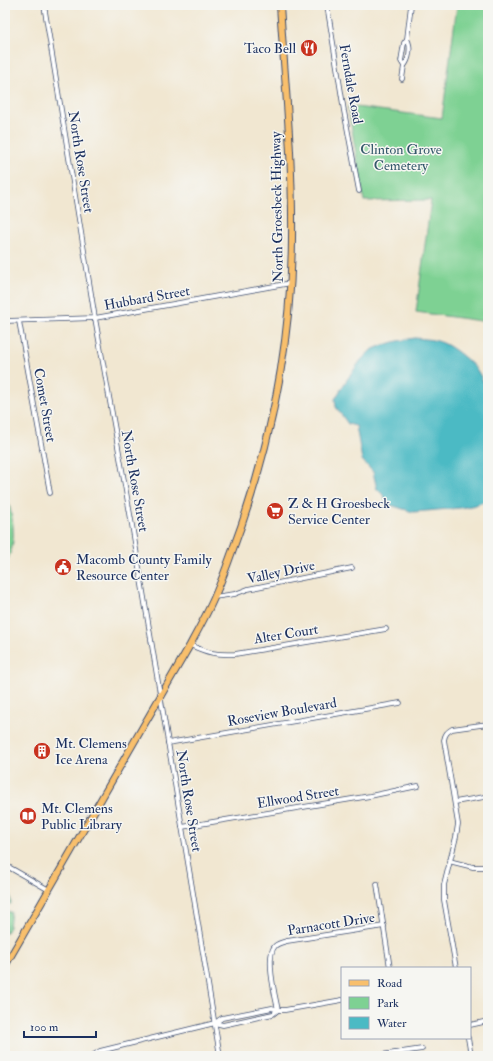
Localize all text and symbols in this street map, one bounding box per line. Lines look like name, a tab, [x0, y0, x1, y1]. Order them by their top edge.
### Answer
restaurant icon: Taco Bell	[299, 38, 319, 58]
place label: Taco Bell	[244, 40, 296, 57]
street label: Ferndale Road	[336, 43, 366, 125]
street label: North Rose Street	[65, 110, 98, 215]
street label: North Groesbeck Highway	[267, 131, 288, 283]
park label: Clinton Grove Cemetery	[360, 141, 442, 175]
street label: Hubbard Street	[103, 282, 192, 314]
street label: Comet Street	[30, 367, 60, 444]
street label: North Rose Street	[118, 429, 152, 534]
place label: Z & H Groesbeck Service Center	[288, 495, 390, 528]
supermarket icon: Z & H Groesbeck Service Center	[265, 501, 285, 521]
place label: Macomb County Family Resource Center	[76, 551, 212, 584]
public building icon: Macomb County Family Resource Center	[53, 557, 73, 577]
street label: Valley Drive	[246, 557, 317, 588]
street label: Alter Court	[252, 620, 320, 648]
street label: Roseview Boulevard	[226, 694, 338, 730]
place label: Mt. Clemens Ice Arena	[55, 735, 127, 768]
building icon: Mt. Clemens Ice Arena	[32, 741, 52, 761]
street label: North Rose Street	[173, 749, 206, 854]
street label: Ellwood Street	[256, 782, 341, 812]
place label: Mt. Clemens Public Library	[41, 800, 123, 834]
library icon: Mt. Clemens Public Library	[18, 806, 38, 826]
street label: Parnacott Drive	[286, 909, 376, 939]
legend	[341, 967, 471, 1039]
text: Road	[377, 976, 402, 991]
text: Park	[377, 996, 399, 1011]
scale bar	[24, 1013, 96, 1039]
text: Water	[376, 1016, 407, 1031]
text: 100 m	[30, 1020, 59, 1035]

